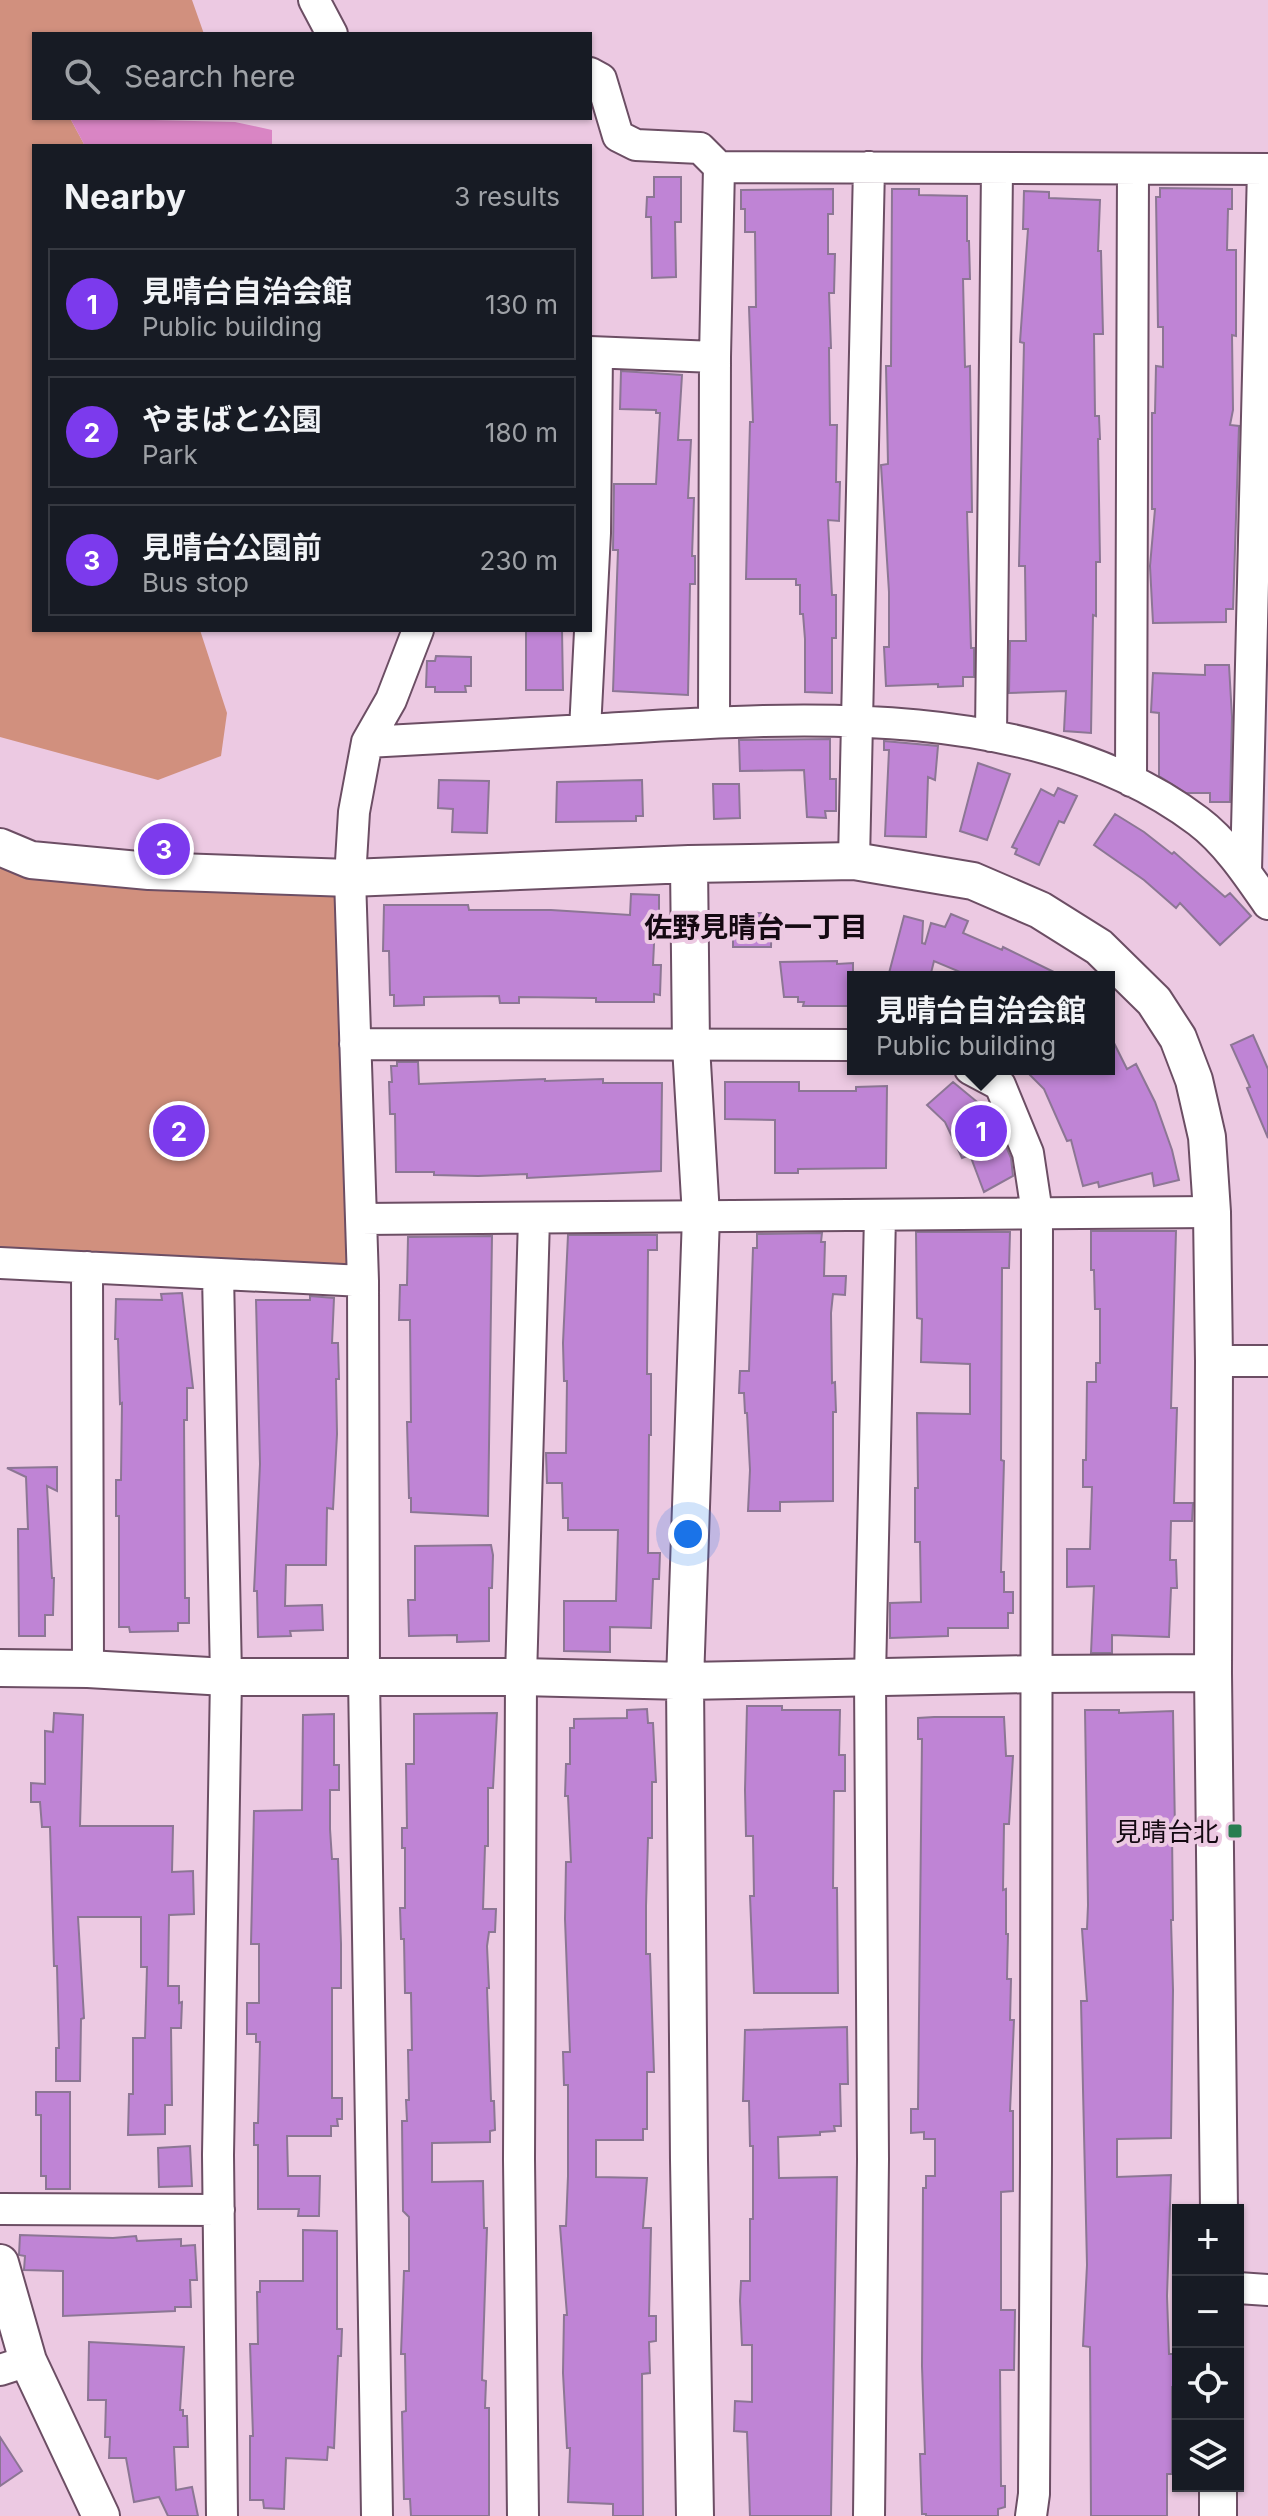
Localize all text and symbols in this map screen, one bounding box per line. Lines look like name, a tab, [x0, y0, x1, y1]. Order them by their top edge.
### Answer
search box	[32, 32, 592, 120]
icon: search	[60, 54, 104, 98]
text: Search here	[124, 58, 296, 94]
text: Nearby	[64, 176, 186, 217]
text: 3 results	[454, 181, 560, 212]
text: 見晴台自治会館	[142, 273, 352, 309]
text: 1	[86, 289, 98, 320]
text: 130 m	[485, 289, 558, 320]
text: Public building	[142, 311, 322, 342]
text: やまばと公園	[142, 401, 322, 437]
text: 2	[84, 417, 100, 448]
text: 180 m	[485, 417, 558, 448]
text: Park	[142, 439, 198, 470]
text: 見晴台公園前	[142, 529, 322, 565]
text: 3	[84, 545, 100, 576]
text: 230 m	[480, 545, 558, 576]
text: Bus stop	[142, 567, 249, 598]
pin: 3	[138, 819, 190, 879]
district label: 佐野見晴台一丁目	[644, 910, 868, 944]
popup	[847, 971, 1115, 1075]
text: 見晴台自治会館	[876, 992, 1086, 1028]
text: Public building	[876, 1030, 1056, 1061]
pin: 2	[153, 1101, 205, 1161]
pin: 1	[955, 1101, 1007, 1161]
your location	[668, 1514, 708, 1554]
place label: 見晴台北	[1115, 1816, 1219, 1847]
marker: 見晴台北	[1226, 1822, 1244, 1840]
map controls	[1172, 2204, 1244, 2492]
button: +	[1172, 2204, 1244, 2276]
button: −	[1172, 2276, 1244, 2348]
button: locate	[1172, 2348, 1244, 2420]
button: layers	[1172, 2420, 1244, 2492]

